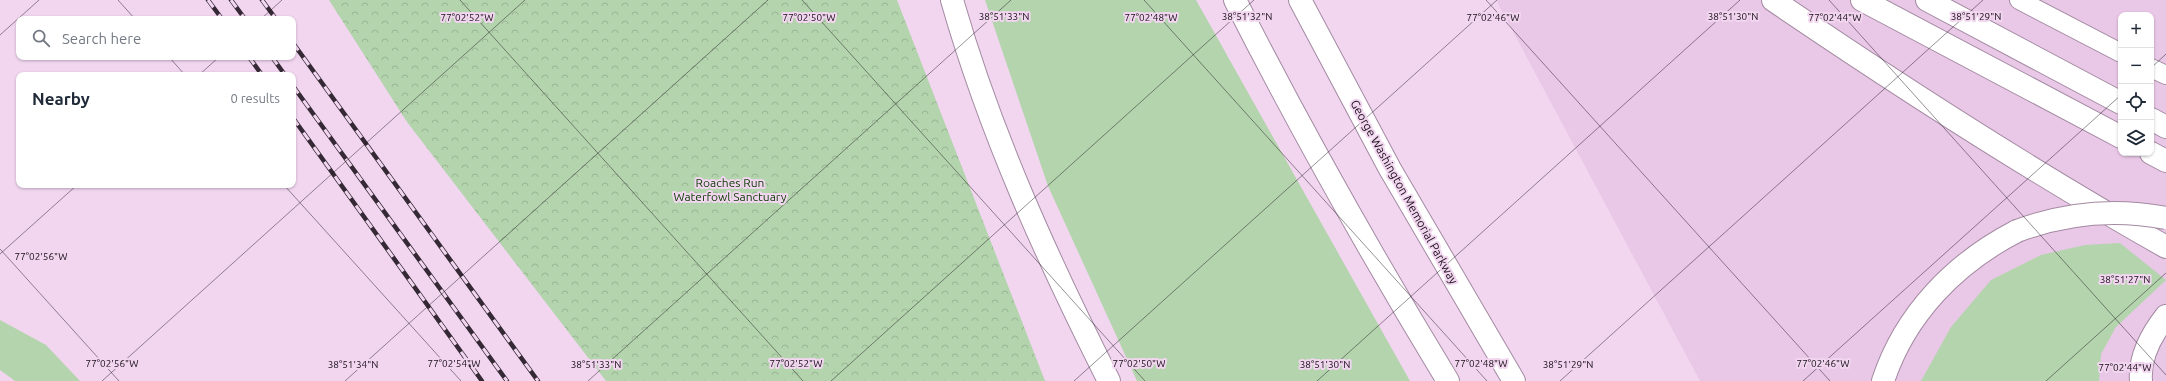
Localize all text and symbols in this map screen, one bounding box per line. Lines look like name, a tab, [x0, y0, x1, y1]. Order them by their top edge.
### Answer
text: 38°51'33"N	[979, 11, 1029, 22]
text: 38°51'32"N	[1222, 11, 1272, 22]
text: 38°51'30"N	[1708, 11, 1758, 22]
text: 38°51'29"N	[1951, 11, 2001, 22]
text: 77°02'52"W	[441, 12, 493, 23]
text: 77°02'50"W	[783, 12, 835, 23]
text: 77°02'48"W	[1125, 12, 1177, 23]
text: 77°02'46"W	[1467, 12, 1519, 23]
text: 77°02'44"W	[1809, 12, 1861, 23]
map controls	[2118, 12, 2154, 156]
button: +	[2118, 12, 2154, 48]
search box	[16, 16, 296, 60]
icon: search	[30, 27, 52, 49]
text: Search here	[62, 30, 141, 47]
button: −	[2118, 48, 2154, 84]
button: locate	[2118, 84, 2154, 120]
text: Nearby	[32, 89, 90, 108]
text: 0 results	[230, 91, 280, 105]
street label: George Washington Memorial Parkway	[1348, 97, 1461, 286]
button: layers	[2118, 120, 2154, 156]
park label: Roaches Run Waterfowl Sanctuary	[674, 176, 787, 203]
text: 77°02'56"W	[15, 251, 67, 262]
text: 38°51'27"N	[2100, 274, 2150, 285]
text: 77°02'56"W	[86, 358, 138, 369]
text: 77°02'54"W	[428, 358, 480, 369]
text: 77°02'52"W	[770, 358, 822, 369]
text: 77°02'50"W	[1113, 358, 1165, 369]
text: 77°02'48"W	[1455, 358, 1507, 369]
text: 77°02'46"W	[1797, 358, 1849, 369]
text: 38°51'34"N	[328, 359, 378, 370]
text: 38°51'33"N	[571, 359, 621, 370]
text: 38°51'30"N	[1300, 359, 1350, 370]
text: 38°51'29"N	[1543, 359, 1593, 370]
text: 77°02'44"W	[2099, 362, 2151, 373]

